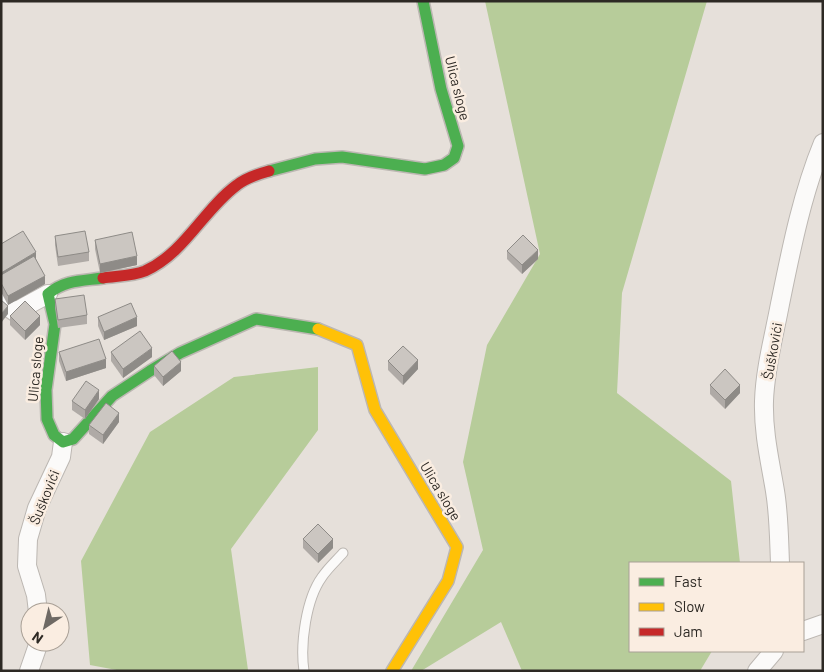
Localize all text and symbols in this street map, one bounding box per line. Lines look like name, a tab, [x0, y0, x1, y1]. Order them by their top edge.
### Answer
street label: Ulica sloge	[442, 54, 474, 122]
street label: Šuškovići	[759, 321, 785, 381]
street label: Ulica sloge	[24, 336, 46, 402]
street label: Ulica sloge	[417, 458, 465, 524]
street label: Šuškovići	[25, 467, 63, 527]
legend	[629, 562, 804, 652]
text: Fast	[674, 572, 702, 590]
text: Slow	[674, 597, 705, 615]
north arrow	[20, 602, 70, 652]
text: Jam	[674, 622, 703, 640]
text: N	[29, 628, 46, 648]

